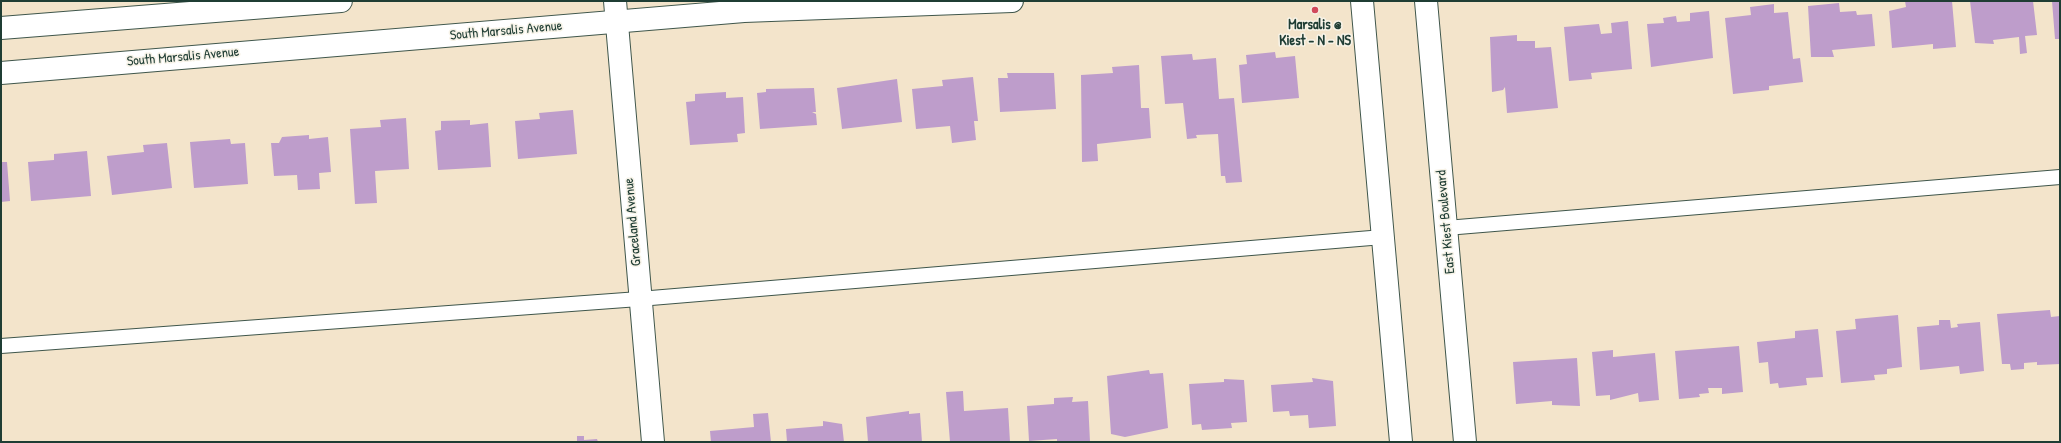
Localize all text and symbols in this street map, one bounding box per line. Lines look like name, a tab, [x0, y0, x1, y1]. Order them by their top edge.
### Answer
marker: Marsalis @ Kiest - N - NS	[1310, 5, 1320, 15]
place label: Marsalis @ Kiest - N - NS	[1279, 17, 1351, 50]
street label: South Marsalis Avenue	[449, 18, 563, 44]
street label: South Marsalis Avenue	[126, 44, 240, 70]
street label: East Kiest Boulevard	[1433, 169, 1459, 275]
street label: Graceland Avenue	[621, 177, 645, 267]

